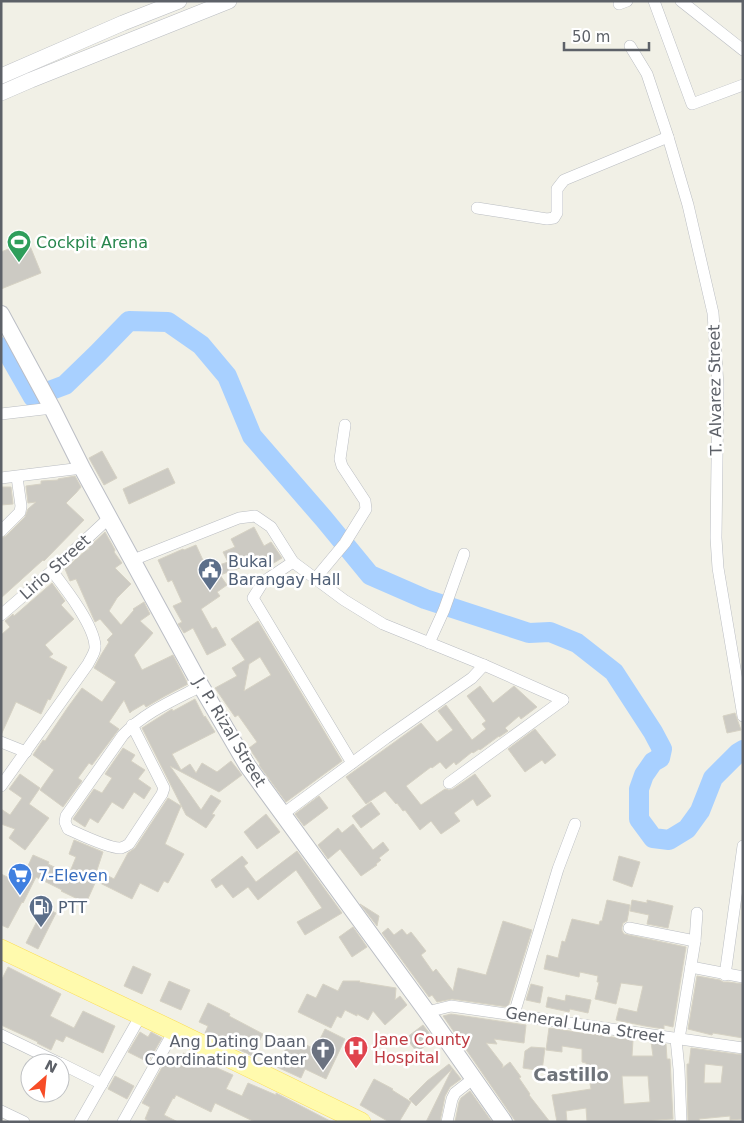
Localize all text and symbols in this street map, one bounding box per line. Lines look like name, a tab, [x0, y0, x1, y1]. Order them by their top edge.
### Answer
scale bar	[564, 20, 649, 52]
text: 50 m	[572, 28, 610, 46]
sports icon: Cockpit Arena	[6, 229, 32, 263]
place label: Cockpit Arena	[36, 233, 148, 252]
street label: T. Alvarez Street	[704, 324, 726, 457]
street label: Lirio Street	[16, 531, 94, 603]
place label: Bukal Barangay Hall	[228, 552, 341, 589]
public building icon: Bukal Barangay Hall	[197, 557, 223, 591]
street label: J. P. Rizal Street	[189, 673, 270, 790]
supermarket icon: 7-Eleven	[7, 862, 33, 896]
place label: 7-Eleven	[38, 866, 108, 885]
fuel station icon: PTT	[28, 894, 54, 928]
place label: PTT	[58, 898, 87, 917]
street label: General Luna Street	[504, 1003, 666, 1047]
place label: Jane County Hospital	[373, 1030, 471, 1067]
place label: Ang Dating Daan Coordinating Center	[144, 1032, 306, 1069]
hospital icon: Jane County Hospital	[343, 1035, 369, 1069]
church icon: Ang Dating Daan Coordinating Center	[310, 1037, 336, 1071]
north arrow	[20, 1053, 70, 1103]
text: N	[42, 1057, 60, 1076]
district label: Castillo	[533, 1064, 609, 1085]

